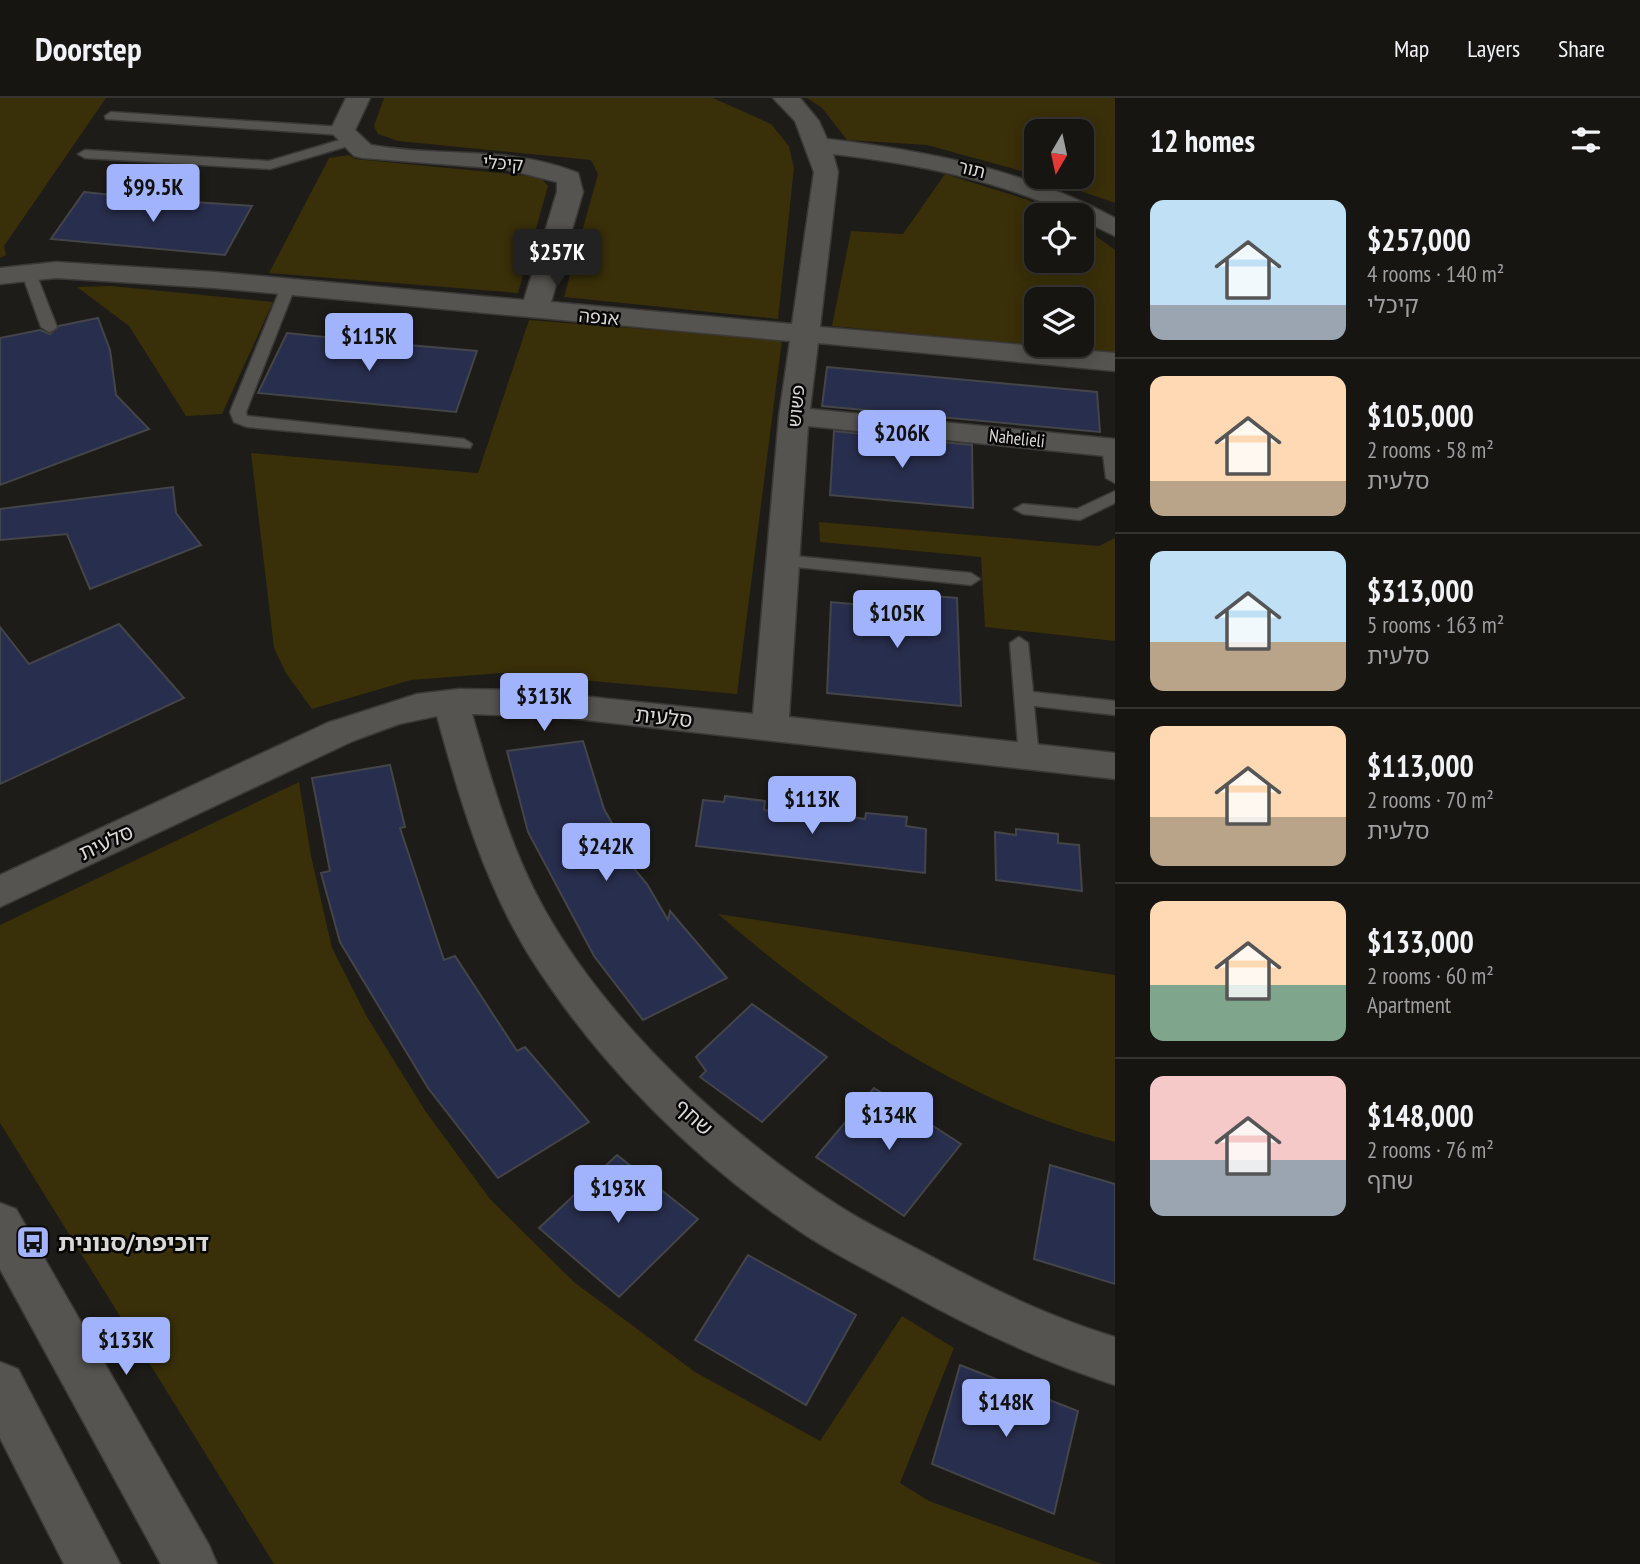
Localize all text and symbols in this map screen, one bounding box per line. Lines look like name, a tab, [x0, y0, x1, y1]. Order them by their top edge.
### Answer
text: Doorstep	[35, 27, 142, 70]
text: Map	[1394, 33, 1429, 64]
text: Layers	[1467, 33, 1520, 64]
text: Share	[1558, 33, 1605, 64]
north arrow	[1024, 119, 1094, 189]
map controls	[1024, 119, 1094, 357]
text: 12 homes	[1150, 121, 1255, 160]
icon: filters	[1567, 121, 1605, 159]
street label: קיכלי	[482, 150, 524, 176]
street label: תור	[956, 155, 988, 183]
pin: $99.5K	[96, 164, 210, 224]
text: $99.5K	[123, 172, 183, 201]
button: locate	[1024, 203, 1094, 273]
text: $257,000	[1367, 220, 1471, 259]
icon: home	[1206, 228, 1290, 312]
pin: $257K	[508, 230, 606, 289]
text: $257K	[529, 237, 585, 266]
text: 4 rooms · 140 m²	[1367, 259, 1504, 288]
button: layers	[1024, 287, 1094, 357]
text: קיכלי	[1367, 290, 1419, 319]
street label: אנפה	[578, 304, 620, 330]
pin: $115K	[320, 314, 418, 373]
text: $115K	[341, 321, 397, 350]
street label: פשוש	[782, 384, 810, 428]
text: $105,000	[1367, 396, 1474, 435]
icon: home	[1206, 404, 1290, 488]
pin: $206K	[853, 410, 951, 470]
text: $206K	[874, 418, 930, 447]
street label: Nahelieli	[988, 424, 1046, 452]
text: 2 rooms · 58 m²	[1367, 435, 1494, 464]
text: סלעית	[1367, 466, 1429, 495]
text: $313,000	[1367, 571, 1474, 610]
icon: home	[1206, 579, 1290, 663]
pin: $105K	[848, 590, 946, 650]
text: $105K	[869, 598, 925, 627]
text: 5 rooms · 163 m²	[1367, 610, 1504, 639]
text: סלעית	[1367, 641, 1429, 670]
pin: $313K	[495, 674, 593, 733]
text: $313K	[516, 681, 572, 710]
street label: סלעית	[634, 701, 694, 733]
text: $113,000	[1367, 746, 1474, 785]
icon: home	[1206, 754, 1290, 838]
pin: $113K	[763, 776, 861, 836]
text: $113K	[784, 784, 840, 813]
text: 2 rooms · 70 m²	[1367, 785, 1494, 814]
text: סלעית	[1367, 816, 1429, 845]
street label: סלעית	[74, 818, 138, 866]
pin: $242K	[557, 824, 655, 883]
text: $242K	[578, 831, 634, 860]
text: $133,000	[1367, 922, 1474, 961]
icon: home	[1206, 929, 1290, 1013]
text: 2 rooms · 60 m²	[1367, 961, 1494, 990]
text: Apartment	[1367, 990, 1451, 1019]
street label: שחף	[669, 1093, 719, 1141]
pin: $134K	[840, 1093, 938, 1152]
text: $148,000	[1367, 1096, 1474, 1135]
text: $134K	[861, 1100, 917, 1129]
icon: home	[1206, 1104, 1290, 1188]
text: 2 rooms · 76 m²	[1367, 1135, 1494, 1164]
pin: $193K	[569, 1166, 667, 1225]
text: שחף	[1367, 1166, 1413, 1195]
text: $193K	[590, 1173, 646, 1202]
bus stop icon: דוכיפת/סנונית	[14, 1223, 52, 1261]
place label: דוכיפת/סנונית	[58, 1227, 209, 1258]
pin: $133K	[77, 1318, 175, 1377]
text: $133K	[98, 1325, 154, 1354]
pin: $148K	[957, 1380, 1055, 1439]
text: $148K	[978, 1387, 1034, 1416]

